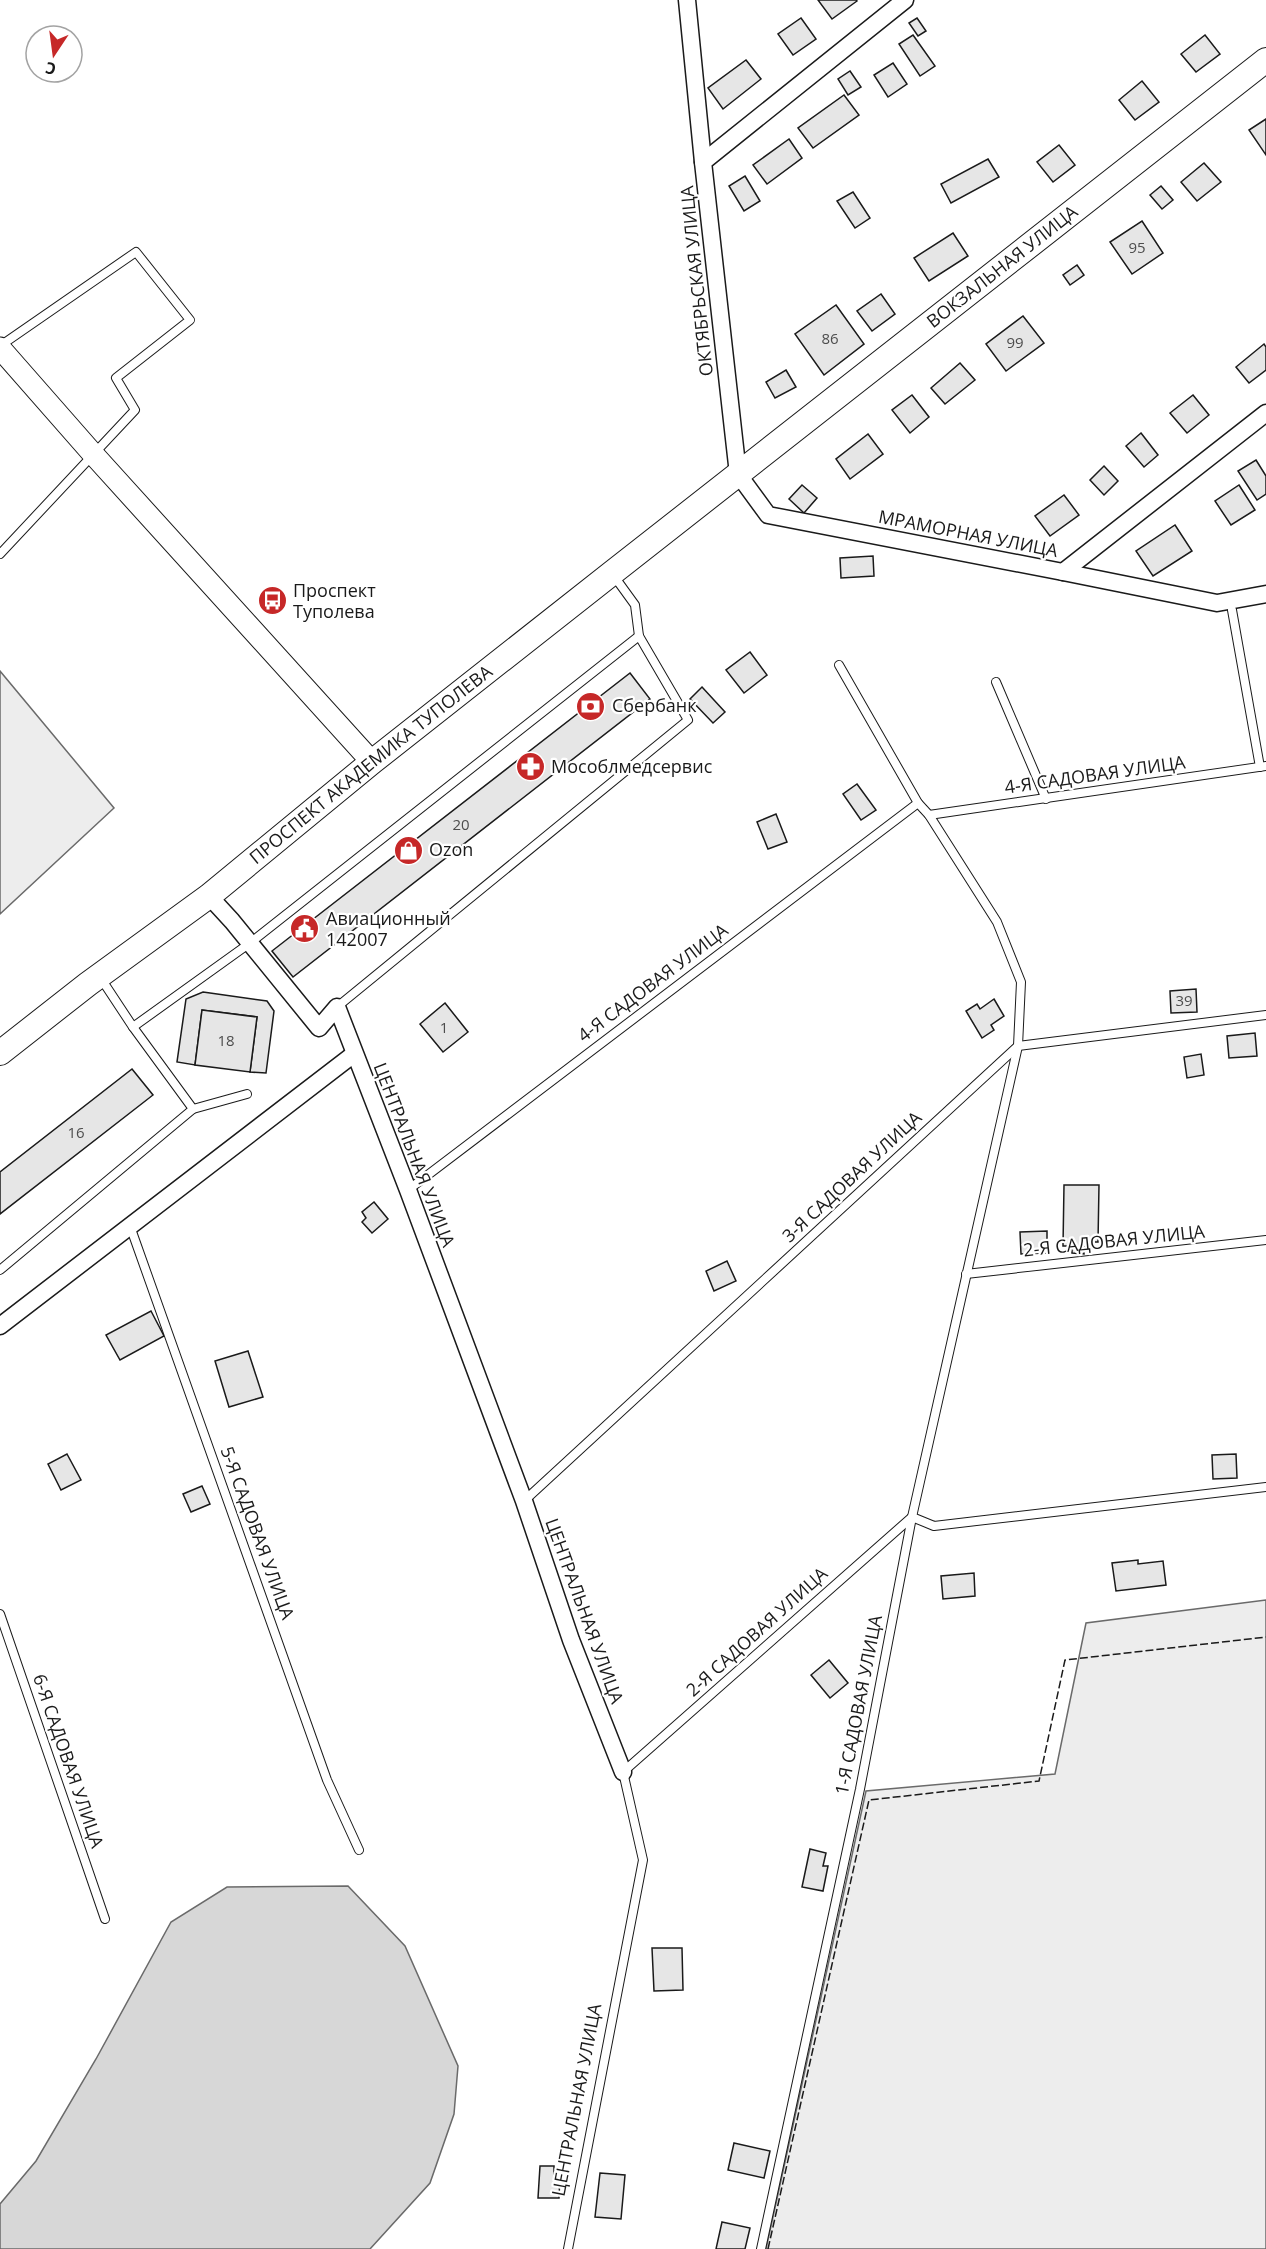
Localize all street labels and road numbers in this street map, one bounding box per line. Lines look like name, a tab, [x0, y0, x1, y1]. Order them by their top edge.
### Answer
street label: ОКТЯБРЬСКАЯ УЛИЦА	[674, 184, 718, 378]
street label: ВОКЗАЛЬНАЯ УЛИЦА	[921, 199, 1083, 333]
street label: МРАМОРНАЯ УЛИЦА	[876, 504, 1061, 562]
street label: ПРОСПЕКТ АКАДЕМИКА ТУПОЛЕВА	[244, 659, 497, 869]
street label: 4-Я САДОВАЯ УЛИЦА	[1003, 749, 1187, 799]
street label: 4-Я САДОВАЯ УЛИЦА	[572, 917, 733, 1047]
street label: ЦЕНТРАЛЬНАЯ УЛИЦА	[369, 1059, 461, 1251]
street label: 3-Я САДОВАЯ УЛИЦА	[776, 1105, 927, 1247]
street label: 2-Я САДОВАЯ УЛИЦА	[1022, 1218, 1206, 1261]
street label: 5-Я САДОВАЯ УЛИЦА	[215, 1443, 301, 1623]
street label: ЦЕНТРАЛЬНАЯ УЛИЦА	[540, 1515, 630, 1707]
street label: 2-Я САДОВАЯ УЛИЦА	[681, 1561, 833, 1701]
street label: 1-Я САДОВАЯ УЛИЦА	[829, 1612, 887, 1797]
street label: 6-Я САДОВАЯ УЛИЦА	[28, 1671, 110, 1851]
street label: ЦЕНТРАЛЬНАЯ УЛИЦА	[546, 2001, 607, 2198]

